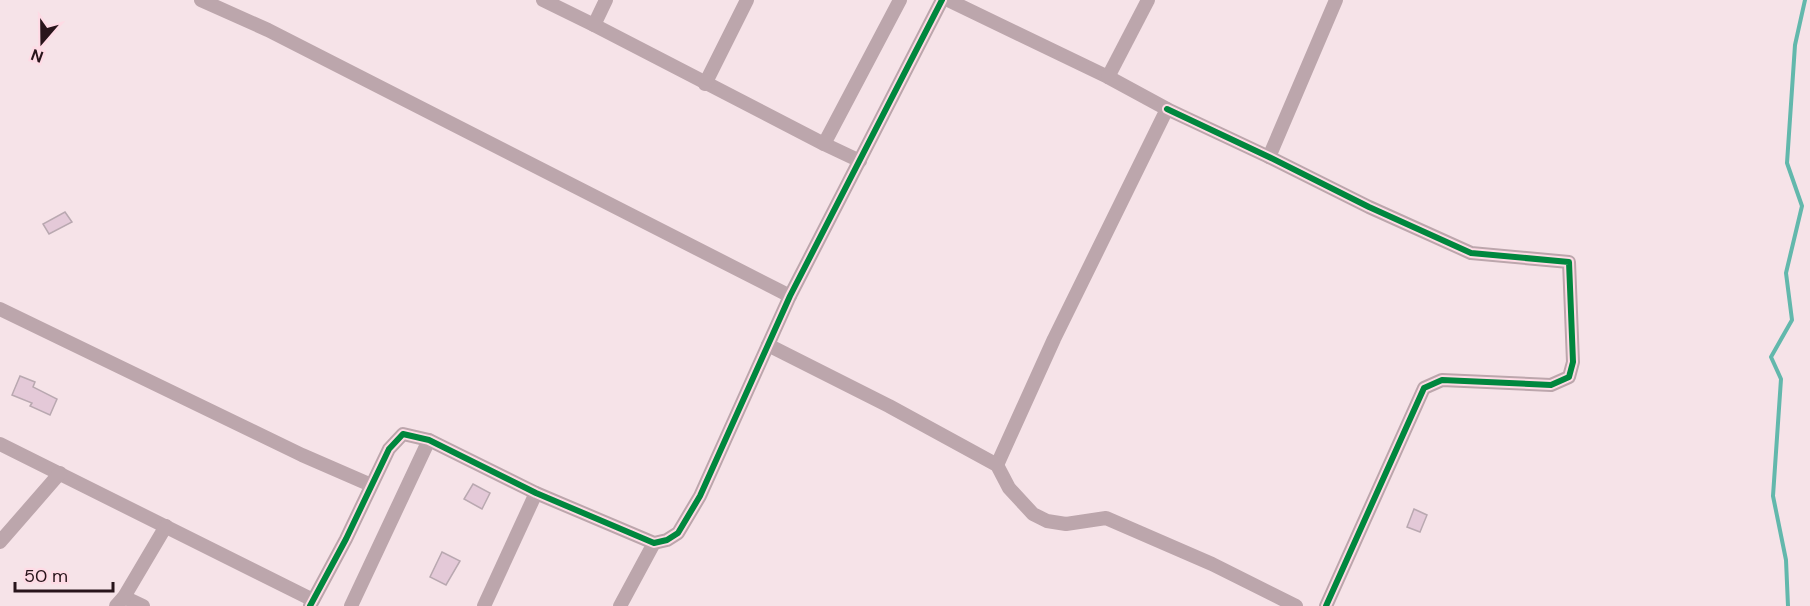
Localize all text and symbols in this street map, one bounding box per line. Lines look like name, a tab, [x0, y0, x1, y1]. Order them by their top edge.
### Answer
north arrow	[12, 12, 72, 72]
text: N	[28, 44, 46, 67]
scale bar	[15, 555, 112, 593]
text: 50 m	[24, 564, 68, 588]

